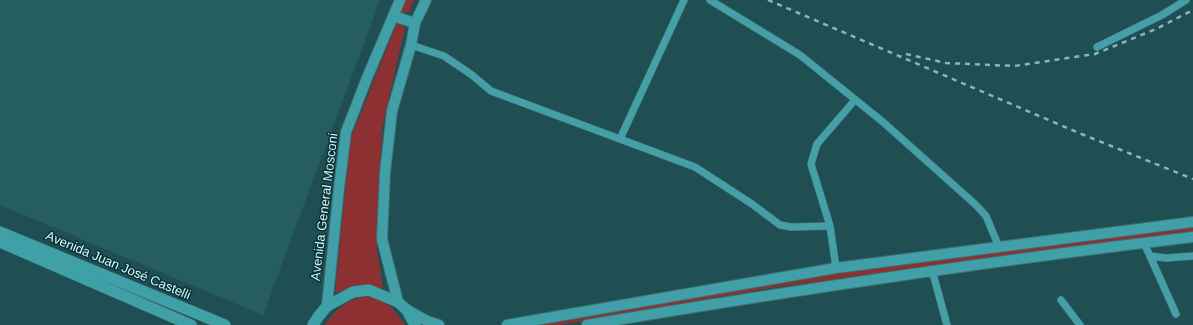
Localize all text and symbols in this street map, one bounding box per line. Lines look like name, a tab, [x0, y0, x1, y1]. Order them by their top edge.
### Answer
street label: Avenida General Mosconi	[308, 132, 342, 282]
street label: Avenida Juan José Castelli	[43, 228, 193, 304]

